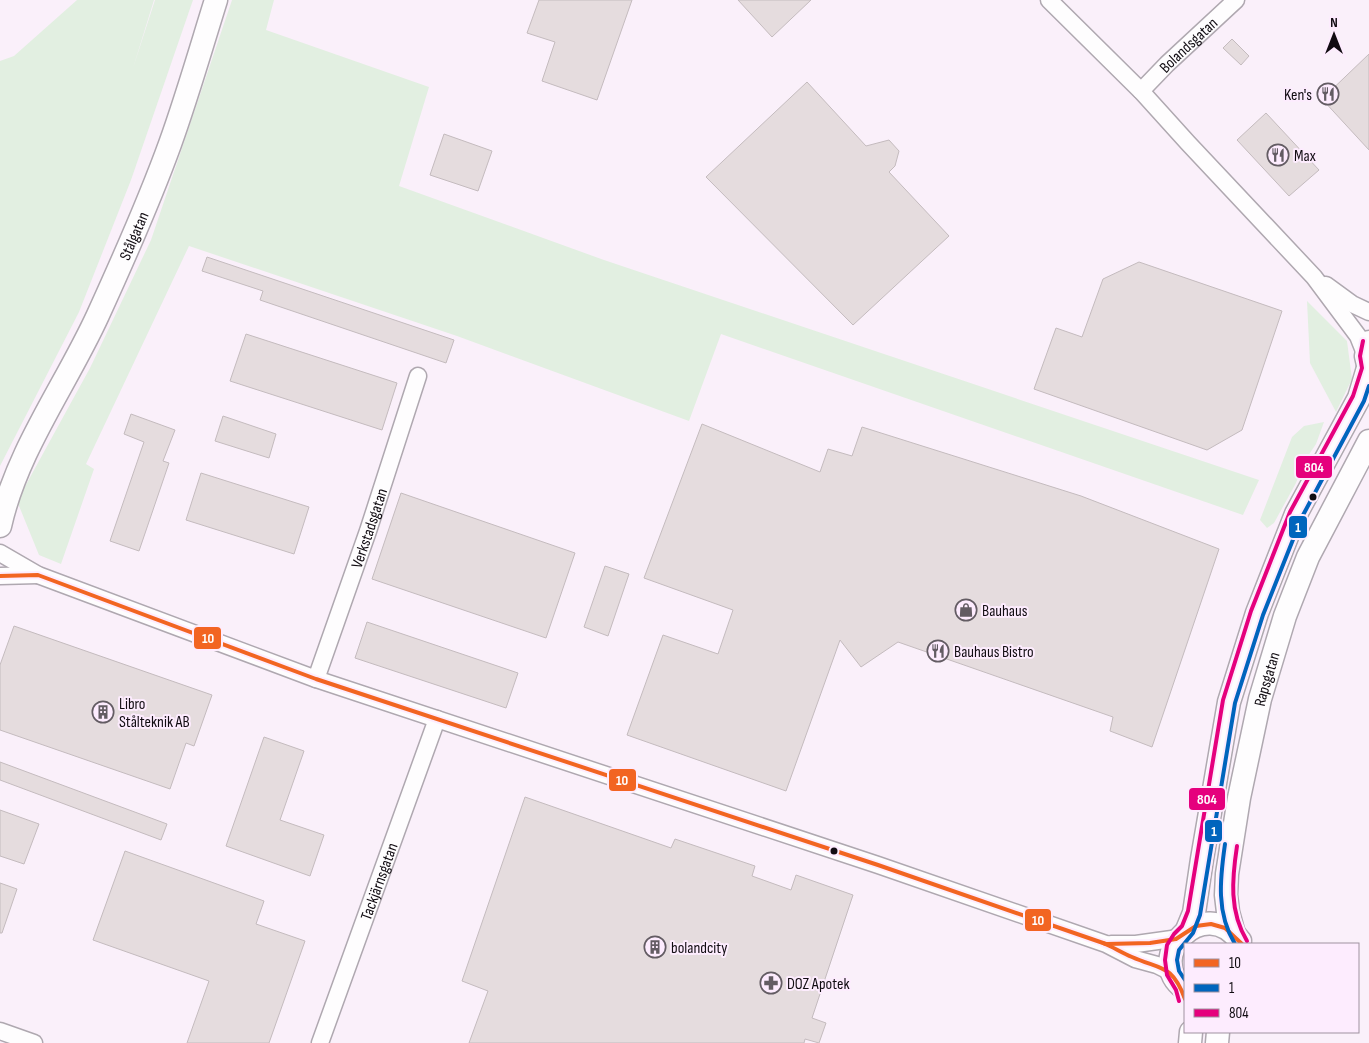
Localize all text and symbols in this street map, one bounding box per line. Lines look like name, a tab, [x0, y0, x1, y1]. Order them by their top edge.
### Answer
north arrow	[1309, 10, 1359, 60]
street label: Bolandsgatan	[1156, 14, 1222, 77]
text: N	[1330, 14, 1338, 31]
restaurant icon: Ken's	[1316, 82, 1340, 106]
place label: Ken's	[1284, 86, 1312, 105]
restaurant icon: Max	[1266, 143, 1290, 167]
place label: Max	[1294, 147, 1316, 166]
street label: Stålgatan	[116, 209, 153, 264]
line badge: 804	[1295, 455, 1333, 479]
text: 804	[1304, 459, 1324, 476]
street label: Verkstadsgatan	[348, 486, 392, 571]
unlabelled marker	[1308, 492, 1318, 502]
line badge: 1	[1288, 515, 1308, 539]
text: 1	[1295, 519, 1301, 536]
shop icon: Bauhaus	[954, 598, 978, 622]
place label: Bauhaus	[982, 602, 1028, 621]
line badge: 10	[193, 626, 222, 650]
text: 10	[202, 630, 214, 647]
restaurant icon: Bauhaus Bistro	[926, 639, 950, 663]
place label: Bauhaus Bistro	[954, 643, 1034, 662]
street label: Rapsgatan	[1251, 650, 1285, 708]
place label: Libro Stålteknik AB	[119, 695, 190, 732]
building icon: Libro Stålteknik AB	[91, 700, 115, 724]
line badge: 10	[608, 768, 637, 792]
text: 10	[616, 772, 628, 789]
line badge: 804	[1188, 787, 1226, 811]
text: 804	[1197, 791, 1217, 808]
line badge: 1	[1204, 819, 1223, 843]
text: 1	[1211, 823, 1217, 840]
street label: Tackjärnsgatan	[357, 841, 402, 923]
unlabelled marker	[829, 846, 839, 856]
line badge: 10	[1024, 908, 1052, 932]
text: 10	[1032, 912, 1044, 929]
building icon: bolandcity	[643, 935, 667, 959]
place label: bolandcity	[671, 939, 727, 958]
legend	[1184, 943, 1359, 1033]
text: 10	[1229, 954, 1241, 973]
pharmacy icon: DOZ Apotek	[759, 971, 783, 995]
place label: DOZ Apotek	[787, 975, 850, 994]
text: 1	[1229, 979, 1235, 998]
text: 804	[1229, 1004, 1249, 1023]

